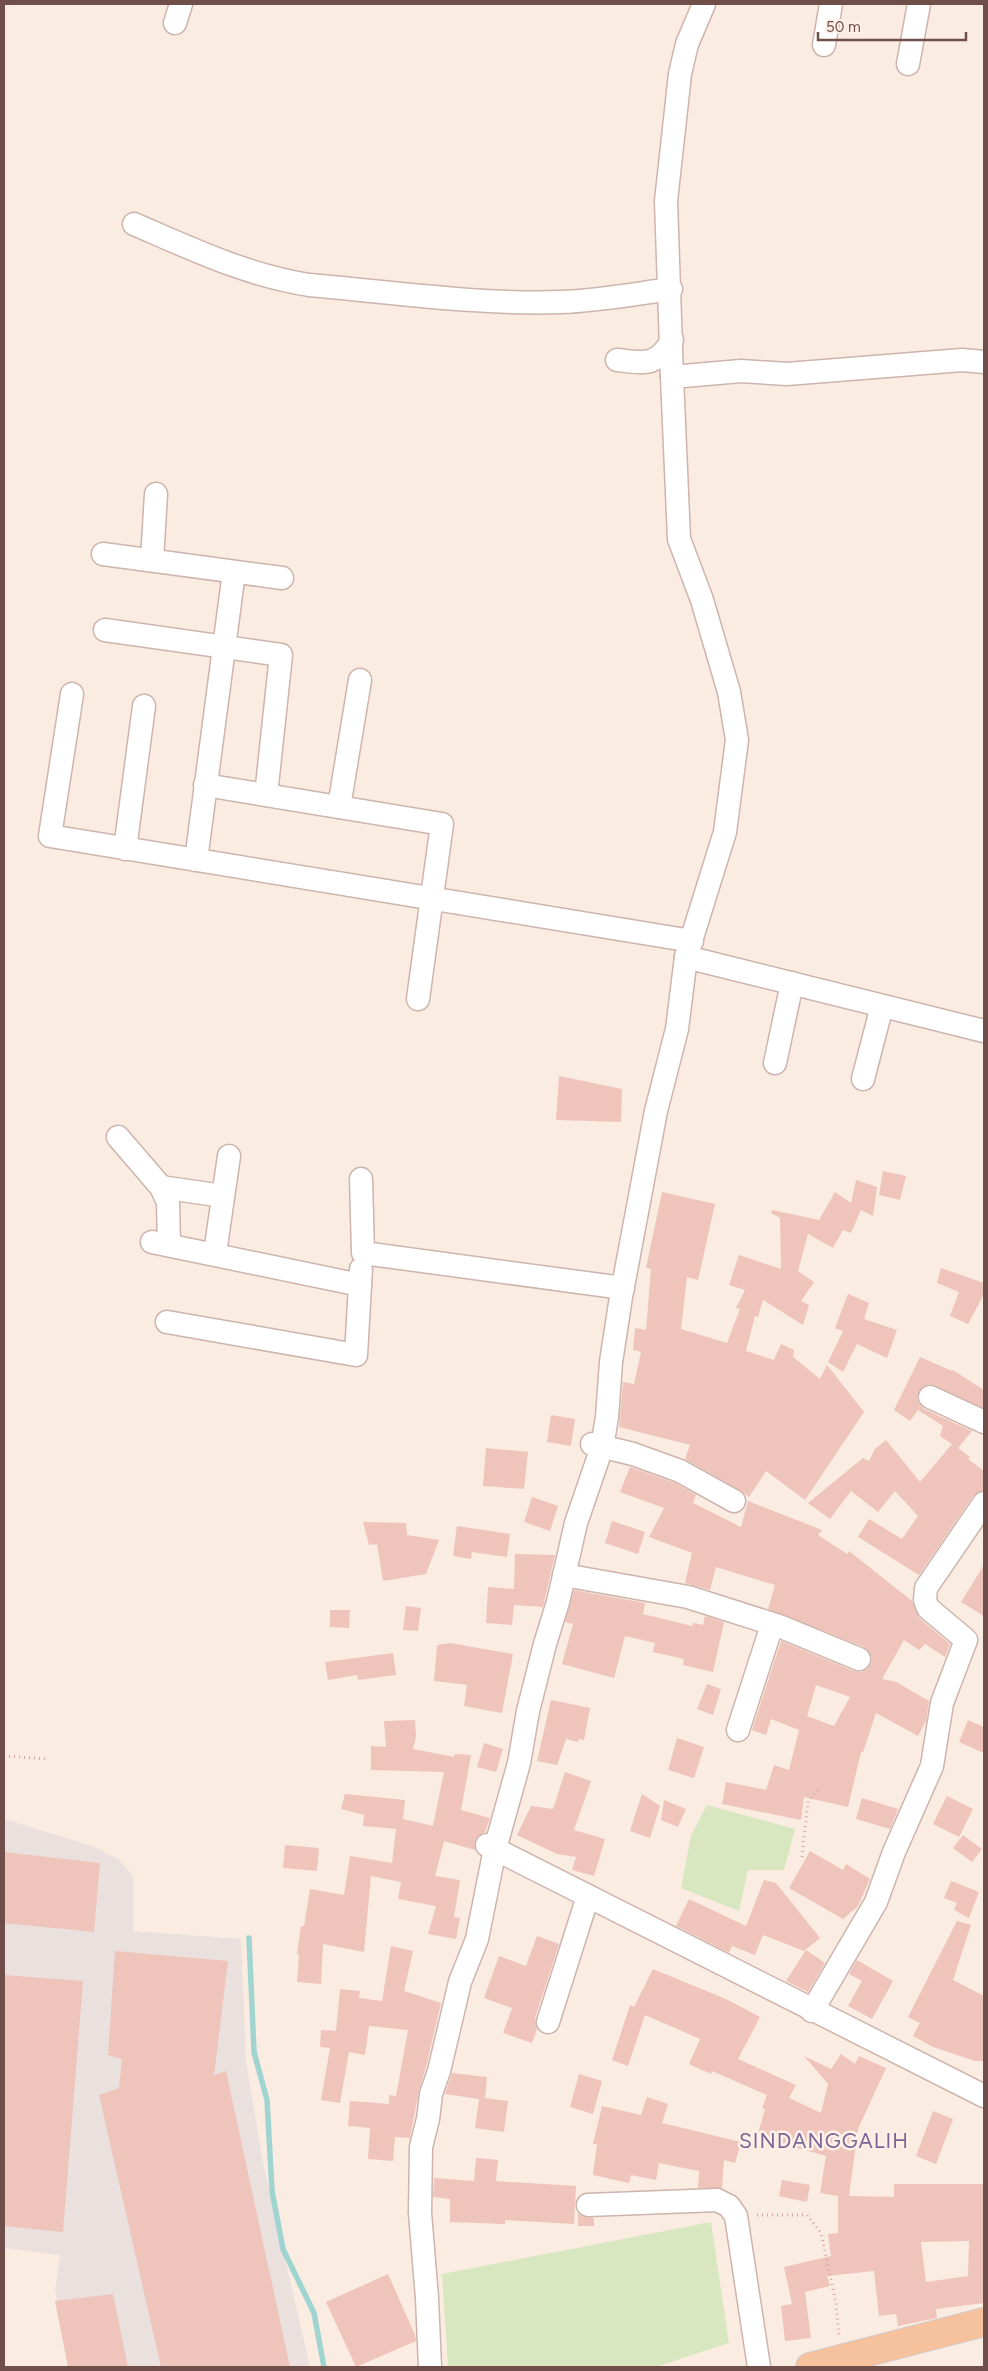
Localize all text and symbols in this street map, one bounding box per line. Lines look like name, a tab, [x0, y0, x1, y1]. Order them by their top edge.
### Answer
scale bar	[818, 10, 966, 42]
text: 50 m	[826, 18, 861, 36]
district label: SINDANGGALIH	[739, 2128, 909, 2153]

